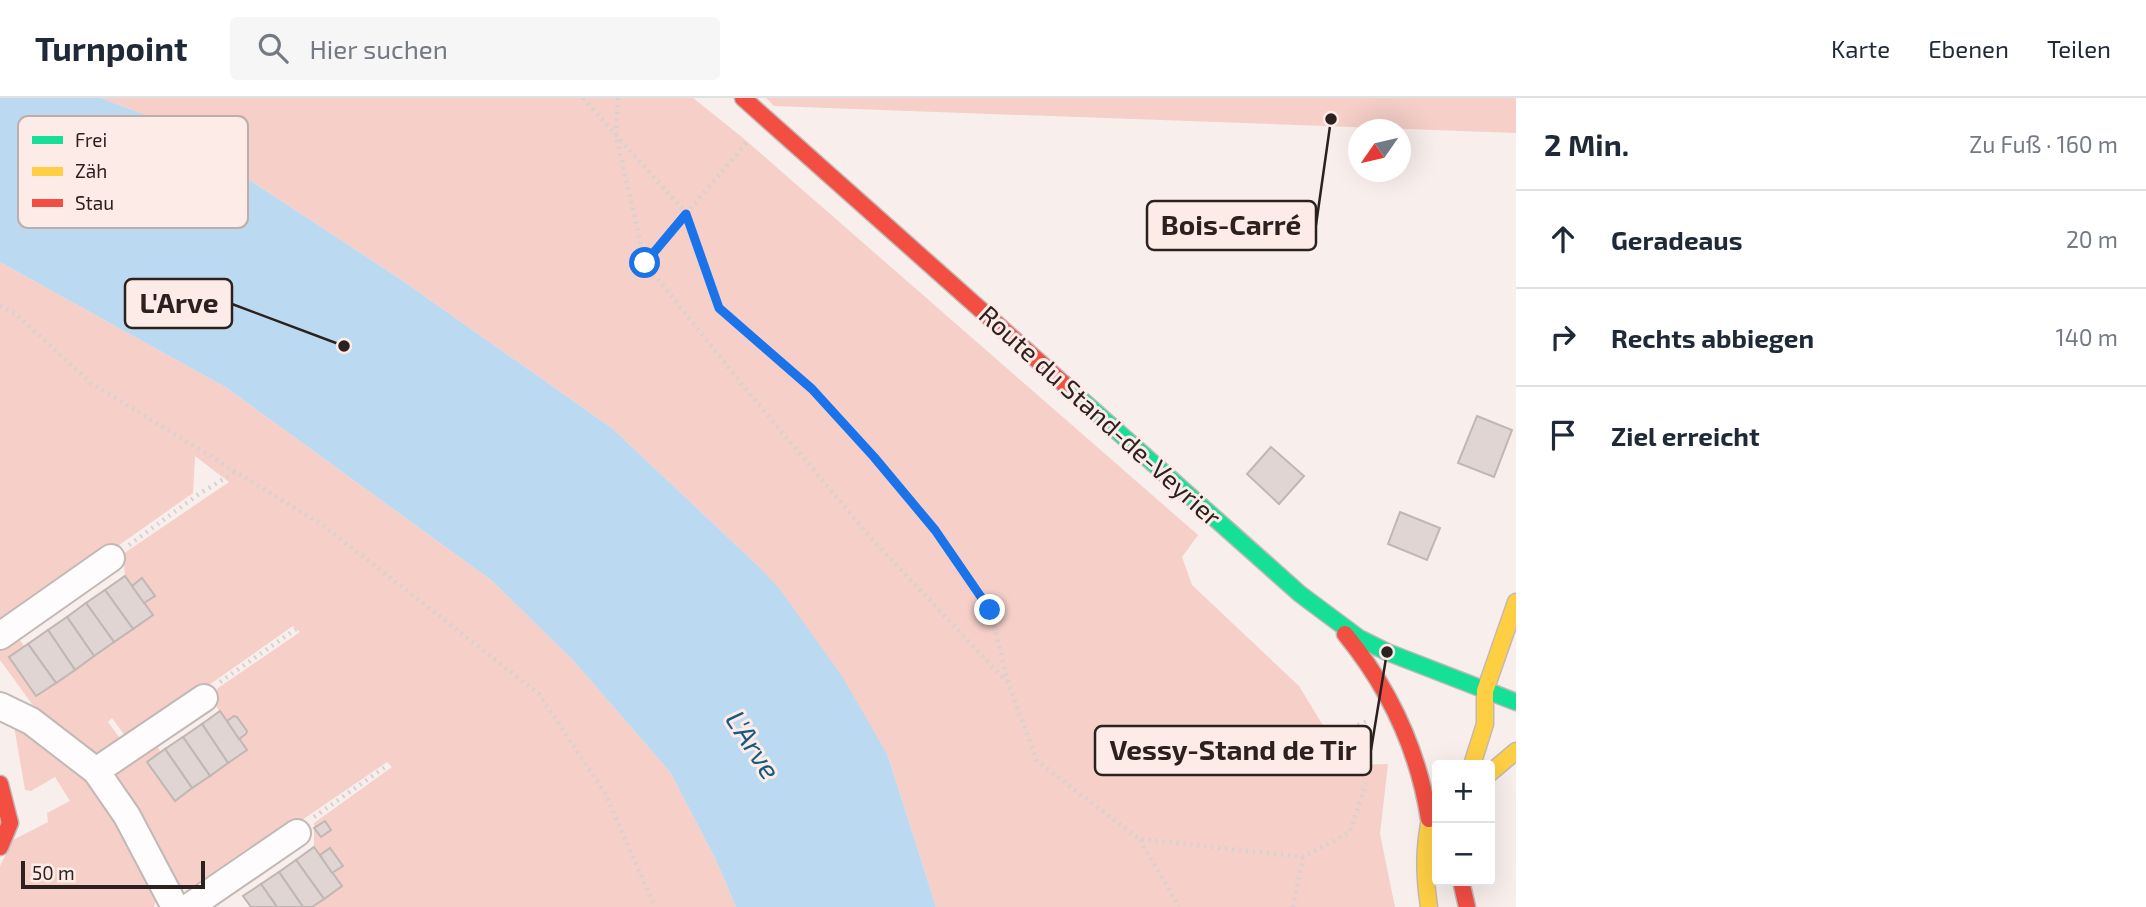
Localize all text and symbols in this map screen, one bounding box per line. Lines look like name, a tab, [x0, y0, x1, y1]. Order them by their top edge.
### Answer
search box	[230, 17, 720, 80]
text: Turnpoint	[35, 28, 188, 68]
icon: search	[254, 29, 292, 67]
text: Hier suchen	[310, 33, 448, 64]
text: Karte	[1831, 34, 1890, 63]
text: Ebenen	[1928, 34, 2009, 63]
text: Teilen	[2047, 34, 2111, 63]
legend	[18, 116, 248, 228]
north arrow	[1348, 119, 1411, 182]
text: 2 Min.	[1544, 126, 1629, 162]
text: Frei	[75, 128, 107, 151]
text: Zu Fuß · 160 m	[1969, 130, 2118, 158]
text: Zäh	[75, 159, 107, 182]
text: Stau	[75, 191, 114, 214]
callout: Bois-Carré	[1147, 201, 1316, 250]
text: Bois-Carré	[1161, 207, 1301, 241]
icon: ahead	[1544, 220, 1582, 258]
text: Geradeaus	[1611, 224, 1743, 255]
text: 20 m	[2066, 225, 2118, 253]
route start	[629, 247, 660, 278]
callout: L'Arve	[125, 279, 232, 328]
text: L'Arve	[140, 285, 218, 319]
street label: Route du Stand-de-Veyrier	[974, 298, 1228, 532]
icon: right	[1544, 318, 1582, 356]
text: Rechts abbiegen	[1611, 322, 1814, 353]
text: 140 m	[2056, 323, 2118, 351]
icon: arrive	[1544, 416, 1582, 454]
text: Ziel erreicht	[1611, 420, 1760, 451]
route end	[974, 594, 1005, 625]
water label: L'Arve	[719, 704, 789, 785]
callout: Vessy-Stand de Tir	[1095, 726, 1371, 775]
text: Vessy-Stand de Tir	[1109, 732, 1357, 766]
map controls	[1432, 760, 1495, 886]
button: +	[1432, 760, 1495, 823]
button: −	[1432, 823, 1495, 886]
scale bar	[21, 858, 205, 890]
text: 50 m	[32, 861, 75, 884]

